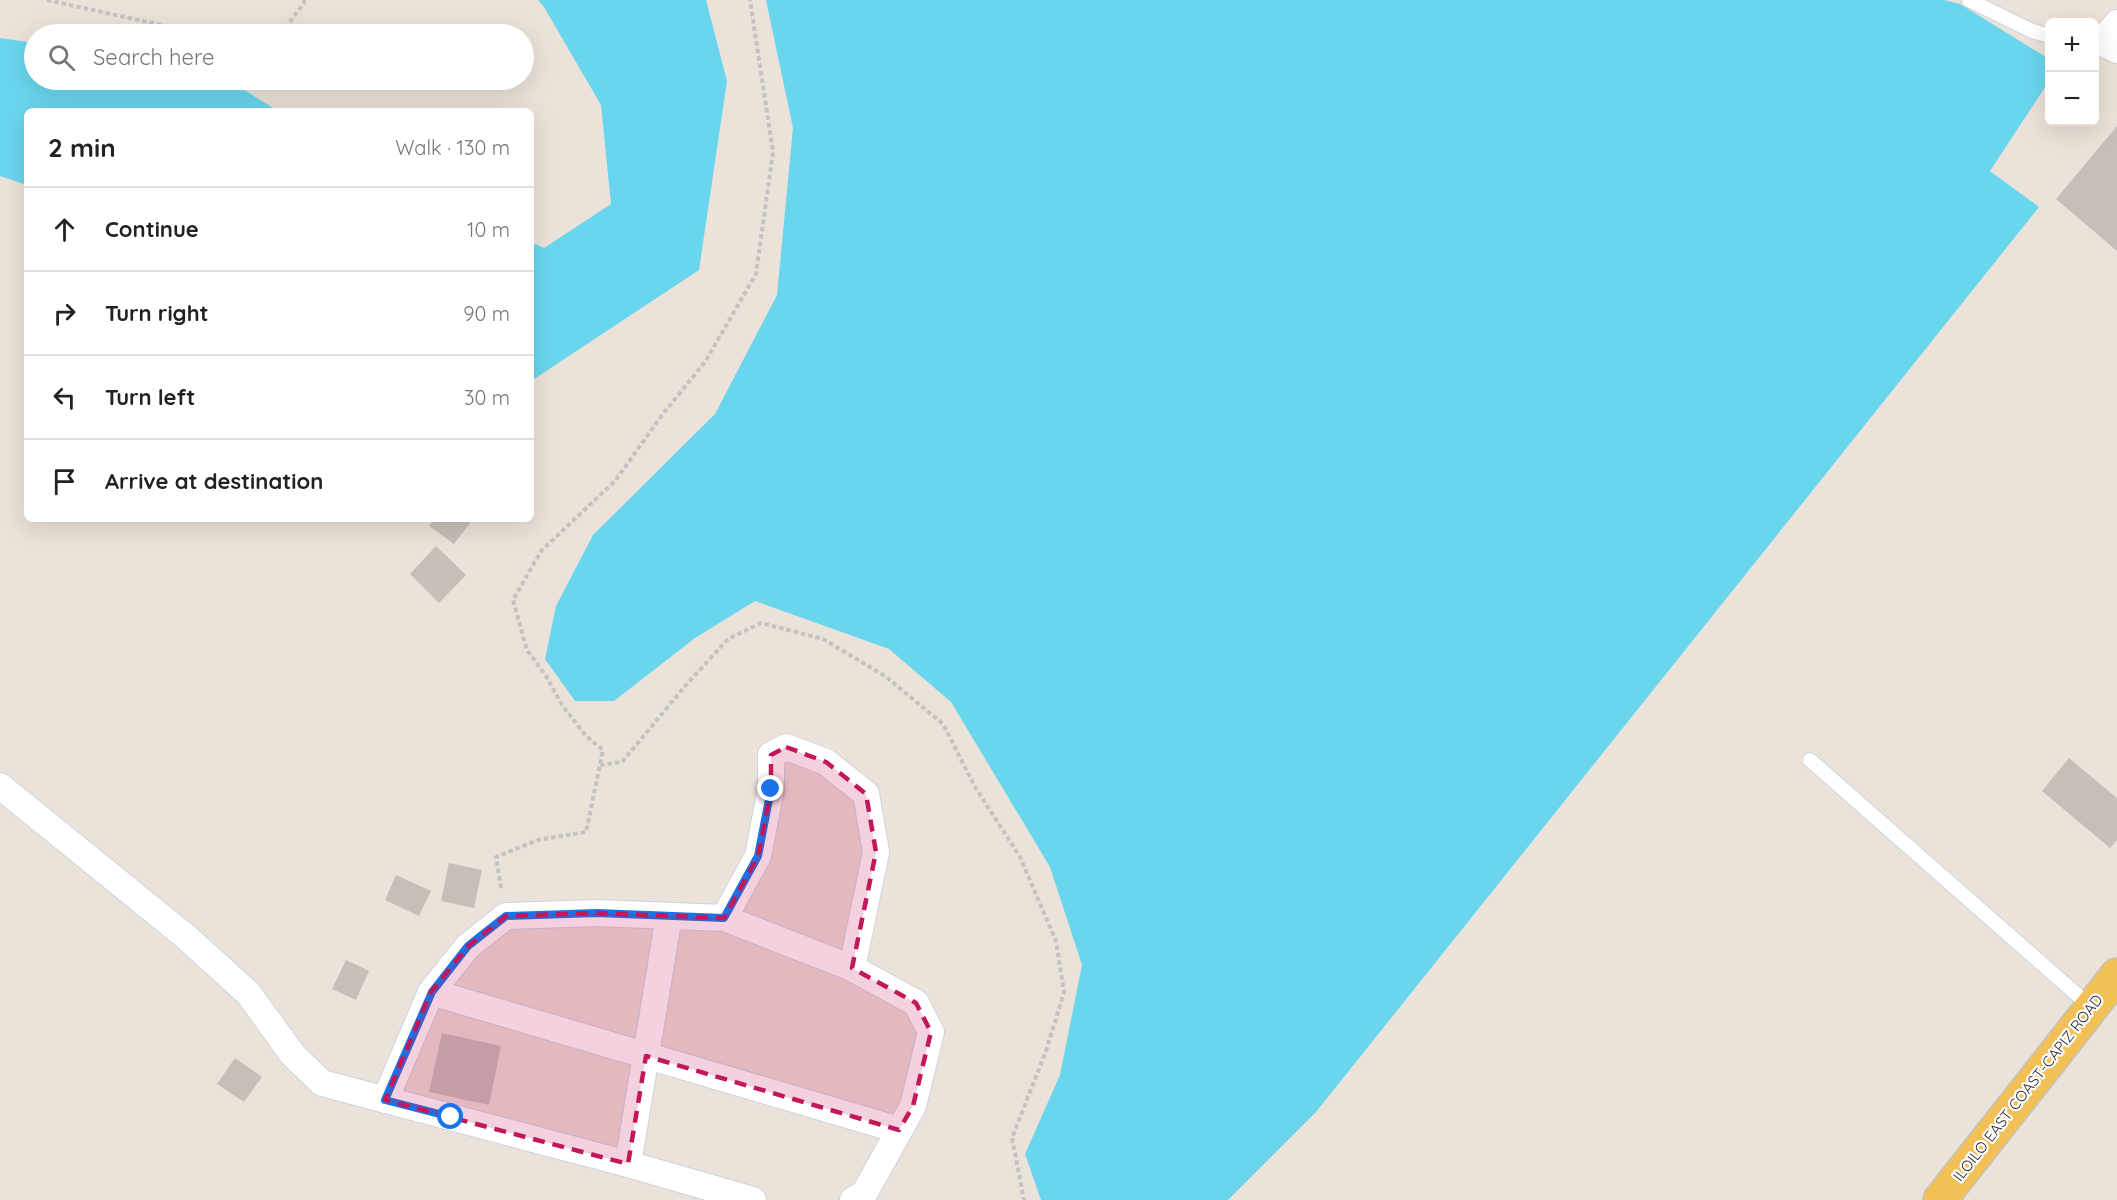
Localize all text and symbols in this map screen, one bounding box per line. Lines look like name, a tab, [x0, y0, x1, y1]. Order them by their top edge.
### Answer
map controls	[2045, 18, 2099, 126]
button: +	[2045, 18, 2099, 72]
search box	[24, 24, 534, 90]
icon: search	[45, 41, 78, 74]
text: Search here	[93, 43, 214, 71]
button: −	[2045, 72, 2099, 126]
text: 2 min	[48, 131, 116, 164]
text: Walk · 130 m	[395, 135, 510, 160]
icon: ahead	[48, 213, 81, 246]
text: Continue	[105, 215, 199, 243]
text: 10 m	[467, 217, 510, 242]
icon: right	[48, 297, 81, 330]
text: Turn right	[105, 299, 209, 327]
text: 90 m	[463, 301, 510, 326]
icon: left	[48, 381, 81, 414]
text: Turn left	[105, 383, 195, 411]
text: 30 m	[464, 385, 510, 410]
icon: arrive	[48, 465, 81, 498]
text: Arrive at destination	[105, 467, 323, 495]
route end	[757, 775, 783, 801]
street label: ILOILO EAST COAST-CAPIZ ROAD	[1949, 990, 2107, 1185]
route start	[437, 1103, 463, 1129]

